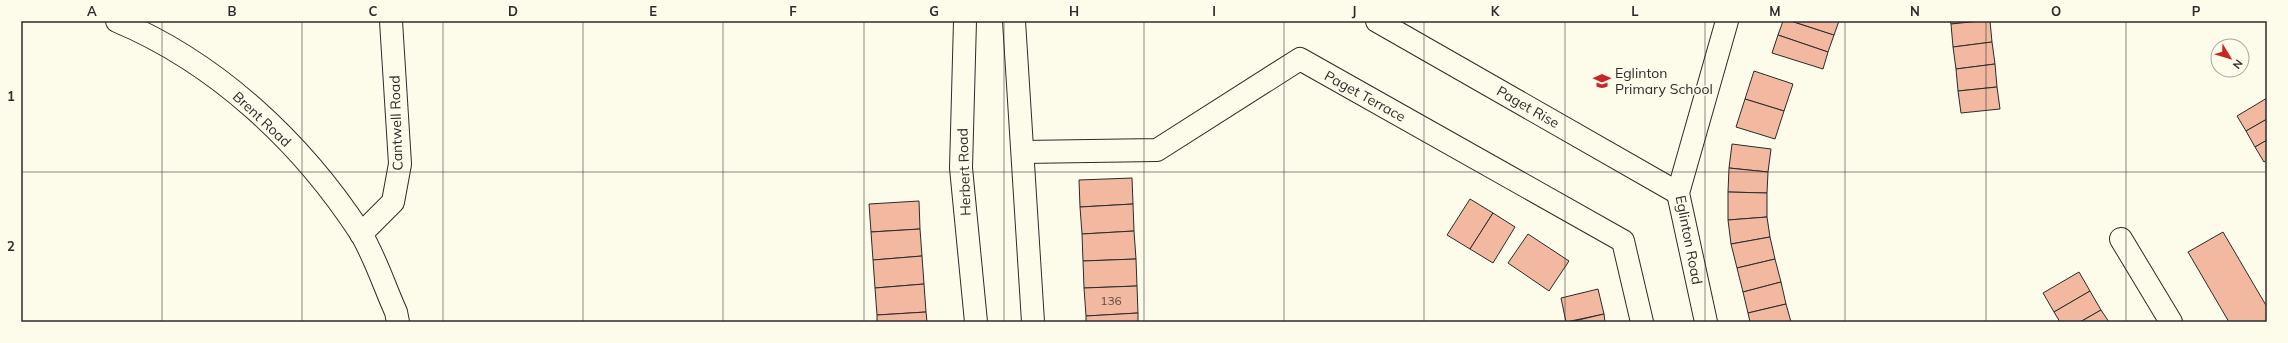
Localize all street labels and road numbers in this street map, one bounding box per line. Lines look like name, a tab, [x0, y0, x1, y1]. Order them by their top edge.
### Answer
street label: Paget Terrace	[1321, 66, 1409, 126]
street label: Cantwell Road	[385, 75, 407, 171]
street label: Paget Rise	[1493, 82, 1563, 132]
street label: Brent Road	[229, 87, 295, 151]
street label: Herbert Road	[953, 128, 975, 216]
street label: Eglinton Road	[1672, 194, 1706, 286]

